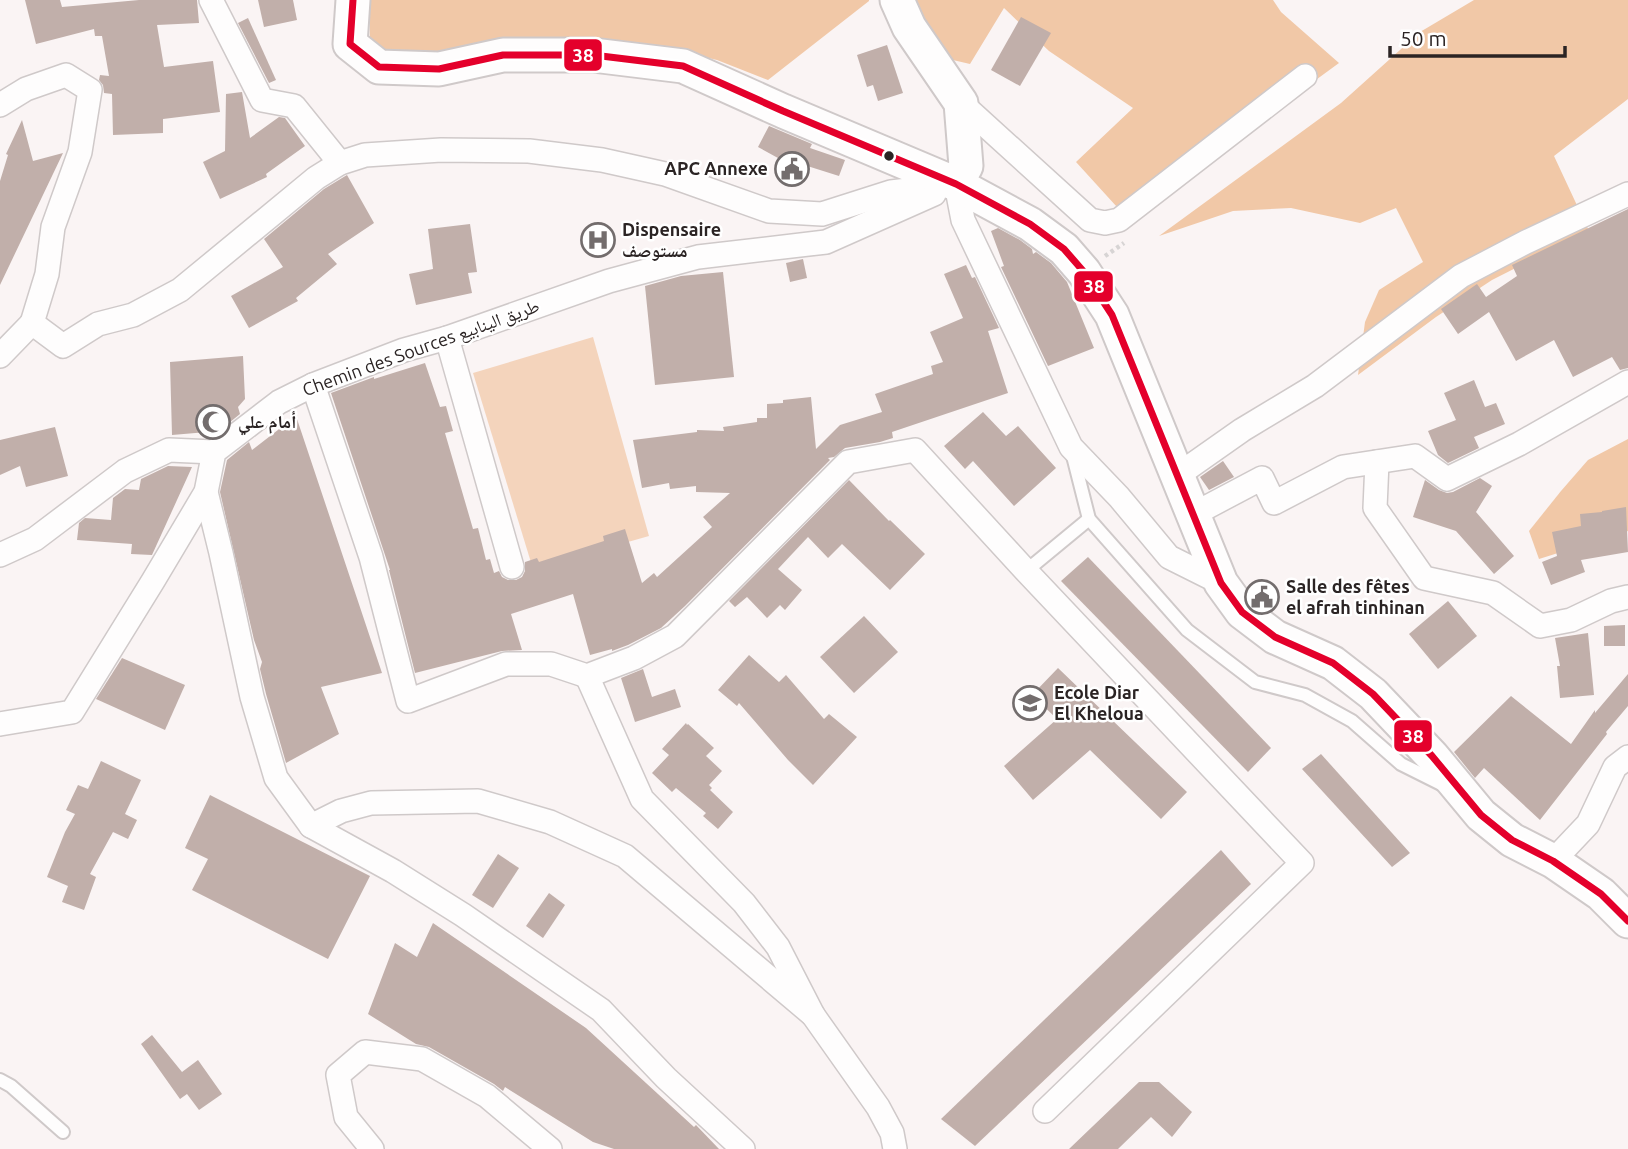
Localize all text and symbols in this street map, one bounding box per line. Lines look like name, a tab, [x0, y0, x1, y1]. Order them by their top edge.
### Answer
scale bar	[1390, 14, 1565, 58]
text: 50 m	[1400, 26, 1447, 50]
line badge: 38	[563, 38, 603, 72]
text: 38	[572, 44, 594, 66]
unlabelled marker	[882, 149, 896, 163]
public building icon: APC Annexe	[773, 150, 811, 188]
place label: APC Annexe	[664, 158, 768, 178]
place label: Dispensaire مستوصف	[622, 219, 721, 261]
hospital icon: Dispensaire مستوصف	[579, 221, 617, 259]
line badge: 38	[1073, 270, 1114, 303]
text: 38	[1083, 275, 1105, 297]
street label: Chemin des Sources طريق الينابيع	[299, 295, 543, 402]
mosque icon: أمام علي	[194, 403, 232, 441]
place label: أمام علي	[238, 411, 296, 436]
place label: Salle des fêtes el afrah tinhinan	[1286, 576, 1425, 617]
public building icon: Salle des fêtes el afrah tinhinan	[1243, 578, 1281, 616]
place label: Ecole Diar El Kheloua	[1054, 682, 1144, 723]
school or university icon: Ecole Diar El Kheloua	[1011, 684, 1049, 722]
line badge: 38	[1393, 719, 1433, 753]
text: 38	[1402, 725, 1424, 747]

